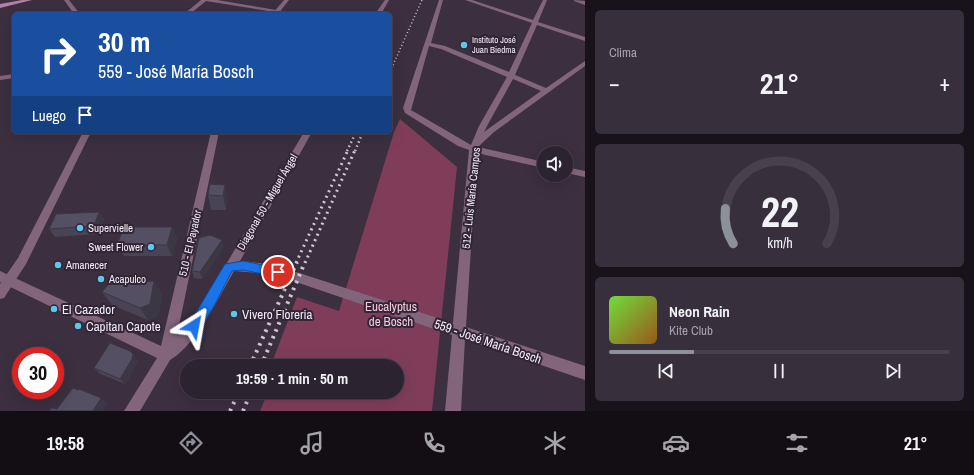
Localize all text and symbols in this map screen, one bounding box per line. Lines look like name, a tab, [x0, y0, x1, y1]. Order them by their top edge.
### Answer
text: 30 m	[98, 23, 150, 61]
icon: right	[32, 28, 84, 80]
place label: Instituto José Juan Biedma	[472, 34, 516, 56]
marker: Instituto José Juan Biedma	[459, 40, 469, 50]
text: Clima	[609, 44, 637, 61]
text: 559 - José María Bosch	[98, 59, 254, 84]
text: 21°	[760, 63, 799, 103]
text: −	[609, 68, 620, 98]
text: +	[939, 68, 950, 98]
icon: arrive	[74, 104, 96, 126]
text: Luego	[32, 105, 66, 126]
street label: 512 - Luis María Campos	[459, 146, 483, 249]
map controls	[537, 146, 573, 182]
button: sound	[537, 146, 573, 182]
street label: Diagonal 50 - Miguel Ángel	[234, 151, 300, 253]
text: 22	[761, 183, 798, 239]
street label: 510 - El Payador	[176, 209, 204, 277]
place label: Supervielle	[88, 221, 133, 235]
marker: Supervielle	[75, 223, 85, 233]
text: km/h	[767, 232, 792, 251]
place label: Sweet Flower	[88, 240, 143, 254]
marker: Sweet Flower	[146, 242, 156, 252]
pin	[261, 255, 295, 289]
place label: Amanecer	[65, 258, 107, 272]
marker: Amanecer	[53, 260, 63, 270]
icon: arrive	[267, 261, 289, 283]
place label: Acapulco	[108, 272, 146, 286]
marker: Acapulco	[96, 274, 106, 284]
park label: Eucalyptus de Bosch	[365, 298, 417, 330]
place label: El Cazador	[62, 301, 115, 318]
text: Neon Rain	[669, 301, 730, 322]
marker: El Cazador	[49, 304, 59, 314]
position arrow	[173, 305, 215, 347]
place label: Vivero Floreria	[242, 306, 312, 323]
marker: Vivero Floreria	[229, 309, 239, 319]
street label: 559 - José María Bosch	[432, 315, 544, 368]
place label: Capitan Capote	[86, 318, 161, 335]
marker: Capitan Capote	[73, 321, 83, 331]
text: Kite Club	[669, 322, 713, 339]
speed limit sign: 30	[12, 347, 64, 399]
icon: previous	[655, 360, 677, 382]
icon: pause	[768, 360, 790, 382]
icon: next	[882, 360, 904, 382]
text: 19:59 · 1 min · 50 m	[236, 368, 348, 389]
icon: directions	[177, 429, 205, 457]
icon: music	[298, 429, 326, 457]
icon: phone	[420, 429, 448, 457]
icon: climate	[541, 429, 569, 457]
icon: car	[662, 429, 690, 457]
icon: filters	[783, 429, 811, 457]
text: 19:58	[47, 431, 84, 456]
text: 21°	[904, 431, 927, 456]

